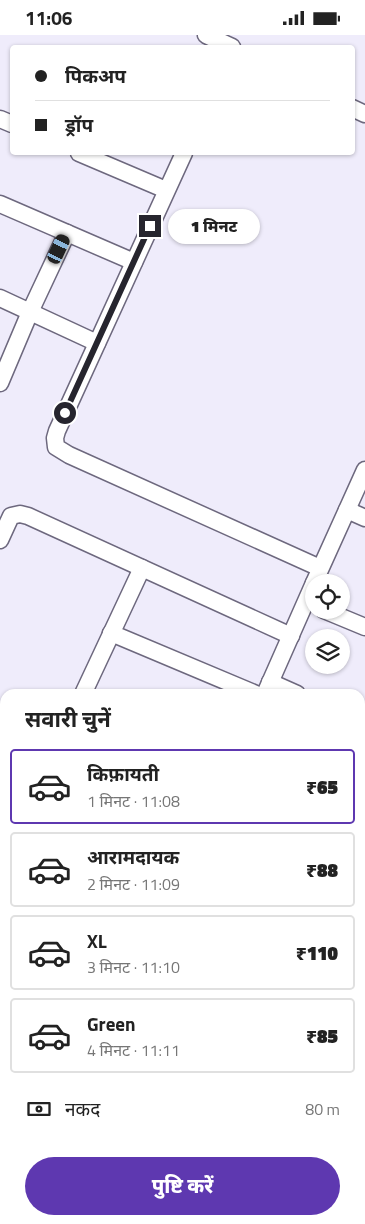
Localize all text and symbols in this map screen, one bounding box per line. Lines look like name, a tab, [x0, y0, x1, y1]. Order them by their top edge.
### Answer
text: 11:06	[25, 3, 72, 32]
text: पिकअप	[65, 61, 126, 90]
text: ड्रॉप	[65, 110, 93, 139]
callout: 1 मिनट	[168, 209, 260, 243]
text: 1 मिनट	[191, 214, 237, 238]
route end	[139, 215, 161, 237]
car	[45, 232, 72, 266]
route start	[54, 402, 76, 424]
map controls	[305, 574, 350, 674]
button: locate	[305, 574, 350, 619]
button: layers	[305, 629, 350, 674]
text: सवारी चुनें	[25, 702, 111, 736]
text: किफ़ायती	[87, 759, 159, 788]
icon: car	[27, 764, 72, 809]
text: ₹65	[306, 772, 338, 801]
text: 1 मिनट · 11:08	[87, 789, 180, 813]
text: आरामदायक	[87, 842, 179, 871]
icon: car	[27, 847, 72, 892]
text: ₹88	[306, 855, 338, 884]
text: 2 मिनट · 11:09	[87, 872, 180, 896]
text: XL	[87, 926, 107, 955]
icon: car	[27, 930, 72, 975]
text: ₹110	[296, 938, 338, 967]
text: 3 मिनट · 11:10	[87, 955, 180, 979]
text: Green	[87, 1009, 136, 1038]
icon: car	[27, 1013, 72, 1058]
text: ₹85	[306, 1021, 338, 1050]
text: 4 मिनट · 11:11	[87, 1038, 180, 1062]
text: नकद	[65, 1094, 100, 1123]
icon: cash	[25, 1095, 53, 1123]
text: 80 m	[305, 1097, 340, 1121]
button: पुष्टि करें	[25, 1157, 340, 1215]

